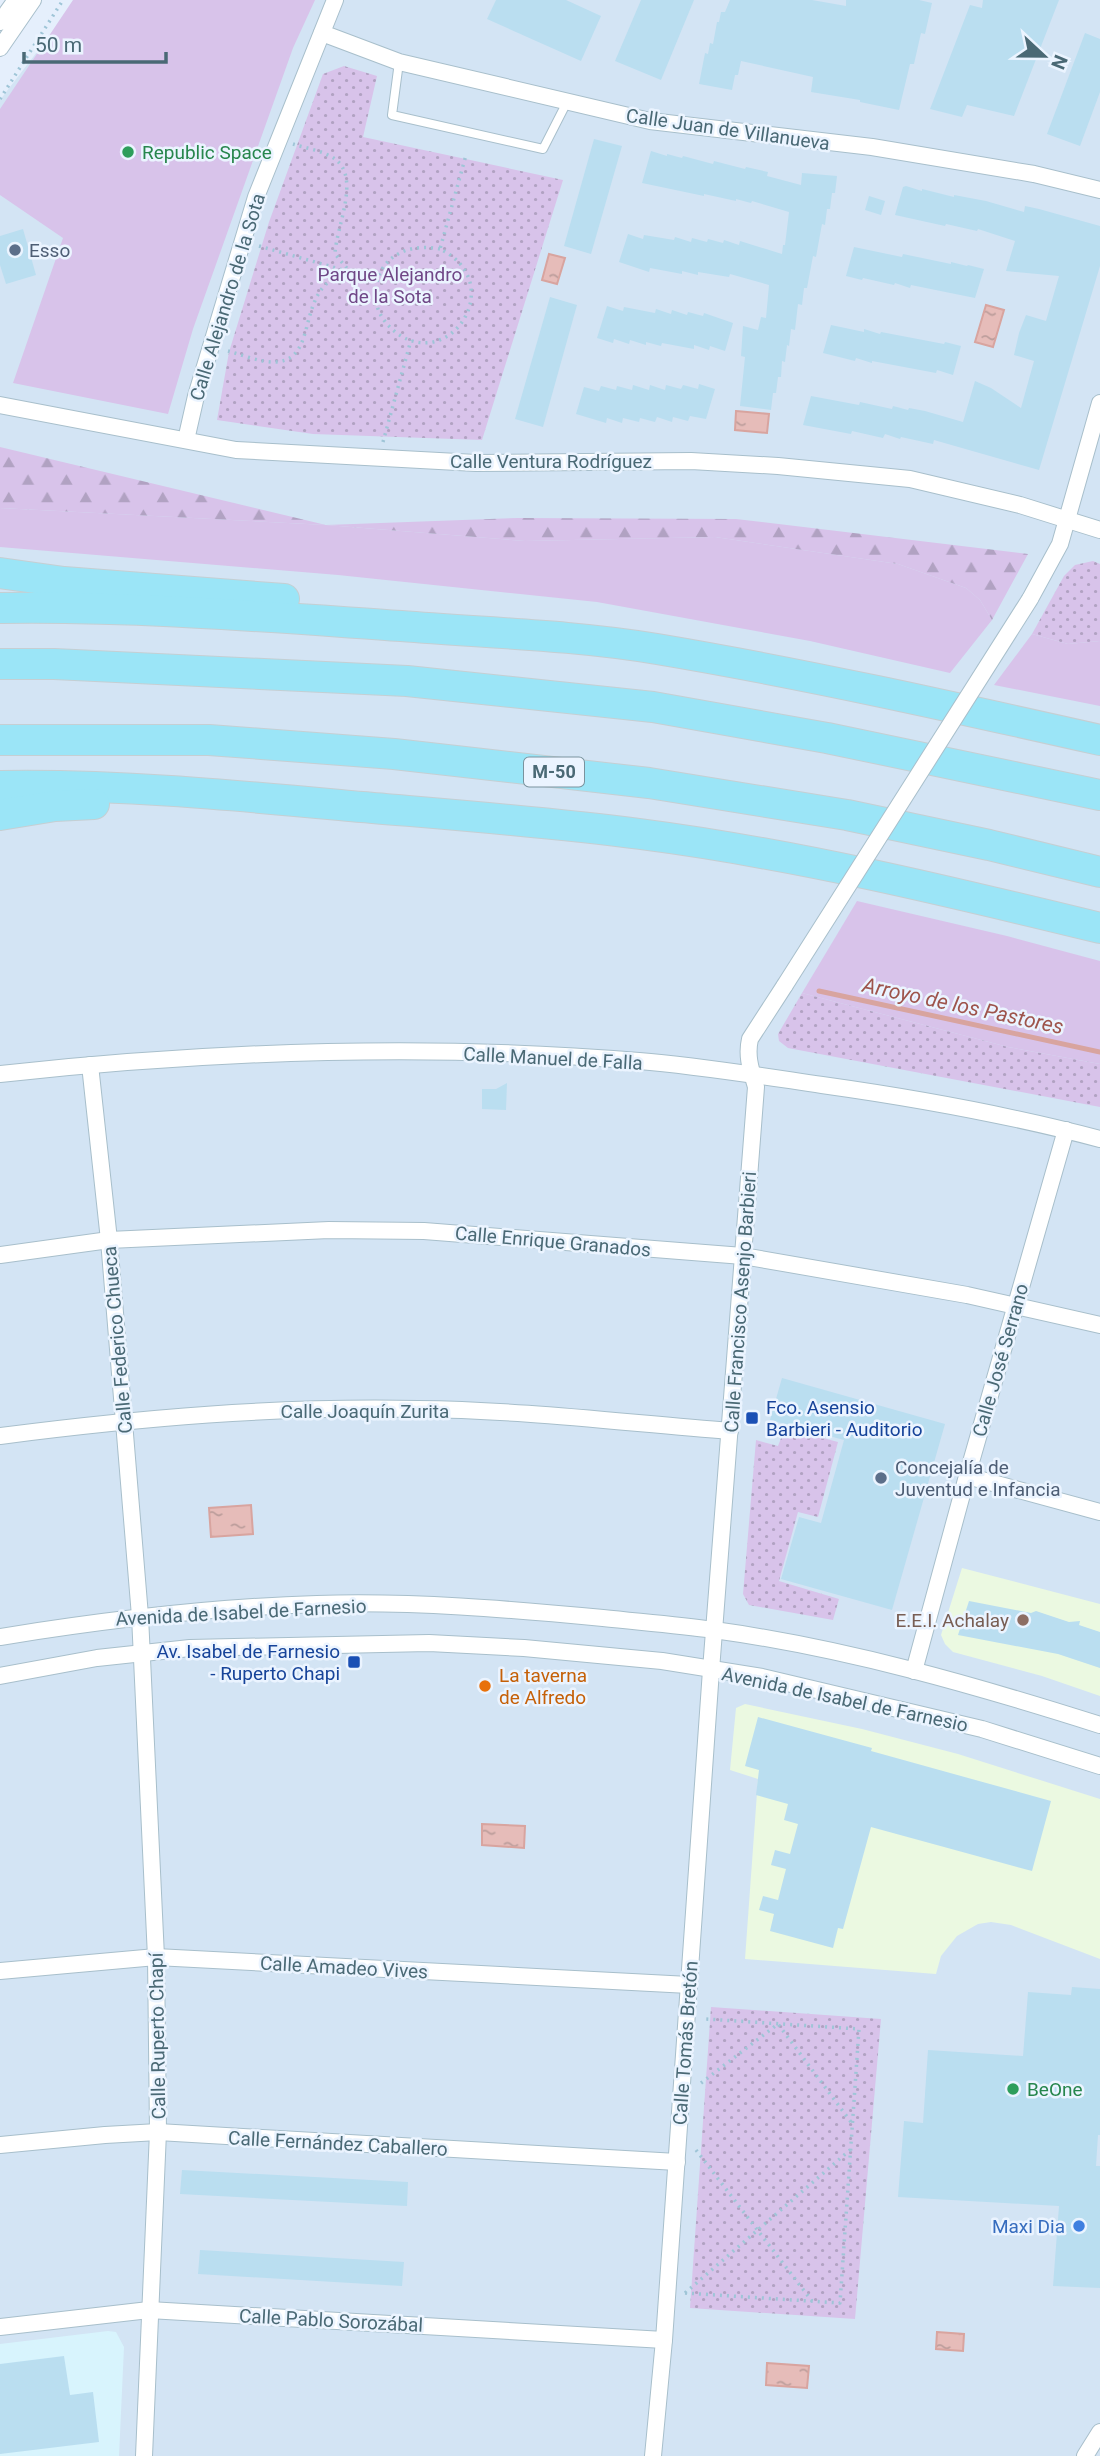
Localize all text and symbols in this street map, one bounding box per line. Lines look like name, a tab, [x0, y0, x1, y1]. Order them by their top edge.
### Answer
scale bar	[24, 21, 166, 65]
north arrow	[1009, 21, 1079, 91]
text: 50 m	[35, 33, 82, 57]
text: N	[1046, 52, 1072, 73]
street label: Calle Juan de Villanueva	[625, 104, 831, 155]
place label: Republic Space	[142, 141, 272, 164]
marker: Republic Space	[120, 144, 136, 160]
street label: Calle Alejandro de la Sota	[185, 191, 270, 404]
place label: Esso	[29, 239, 70, 262]
marker: Esso	[7, 242, 23, 258]
park label: Parque Alejandro de la Sota	[318, 263, 462, 308]
street label: Calle Ventura Rodríguez	[450, 450, 652, 473]
road number: M-50	[524, 758, 584, 786]
water label: Arroyo de los Pastores	[859, 973, 1066, 1039]
street label: Calle Manuel de Falla	[463, 1042, 643, 1075]
street label: Calle Francisco Asenjo Barbieri	[720, 1171, 761, 1433]
street label: Calle Enrique Granados	[454, 1221, 652, 1262]
street label: Calle Federico Chueca	[98, 1245, 137, 1435]
street label: Calle José Serrano	[968, 1281, 1033, 1439]
place label: Fco. Asensio Barbieri - Auditorio	[766, 1396, 923, 1441]
street label: Calle Joaquín Zurita	[281, 1400, 449, 1423]
marker: Fco. Asensio Barbieri - Auditorio	[744, 1410, 760, 1426]
place label: Concejalía de Juventud e Infancia	[895, 1456, 1061, 1501]
marker: Concejalía de Juventud e Infancia	[873, 1470, 889, 1486]
street label: Avenida de Isabel de Farnesio	[115, 1594, 367, 1631]
place label: E.E.I. Achalay	[896, 1609, 1009, 1632]
marker: E.E.I. Achalay	[1015, 1612, 1031, 1628]
place label: Av. Isabel de Farnesio - Ruperto Chapi	[156, 1640, 340, 1685]
marker: Av. Isabel de Farnesio - Ruperto Chapi	[346, 1654, 362, 1670]
street label: Avenida de Isabel de Farnesio	[720, 1662, 970, 1737]
place label: La taverna de Alfredo	[499, 1664, 587, 1709]
marker: La taverna de Alfredo	[477, 1678, 493, 1694]
street label: Calle Ruperto Chapí	[145, 1951, 170, 2120]
street label: Calle Amadeo Vives	[259, 1952, 429, 1983]
street label: Calle Tomás Bretón	[668, 1960, 703, 2126]
place label: BeOne	[1027, 2078, 1083, 2101]
marker: BeOne	[1005, 2081, 1021, 2097]
street label: Calle Fernández Caballero	[228, 2126, 448, 2161]
place label: Maxi Dia	[992, 2215, 1065, 2238]
marker: Maxi Dia	[1071, 2218, 1087, 2234]
street label: Calle Pablo Sorozábal	[238, 2304, 424, 2337]

